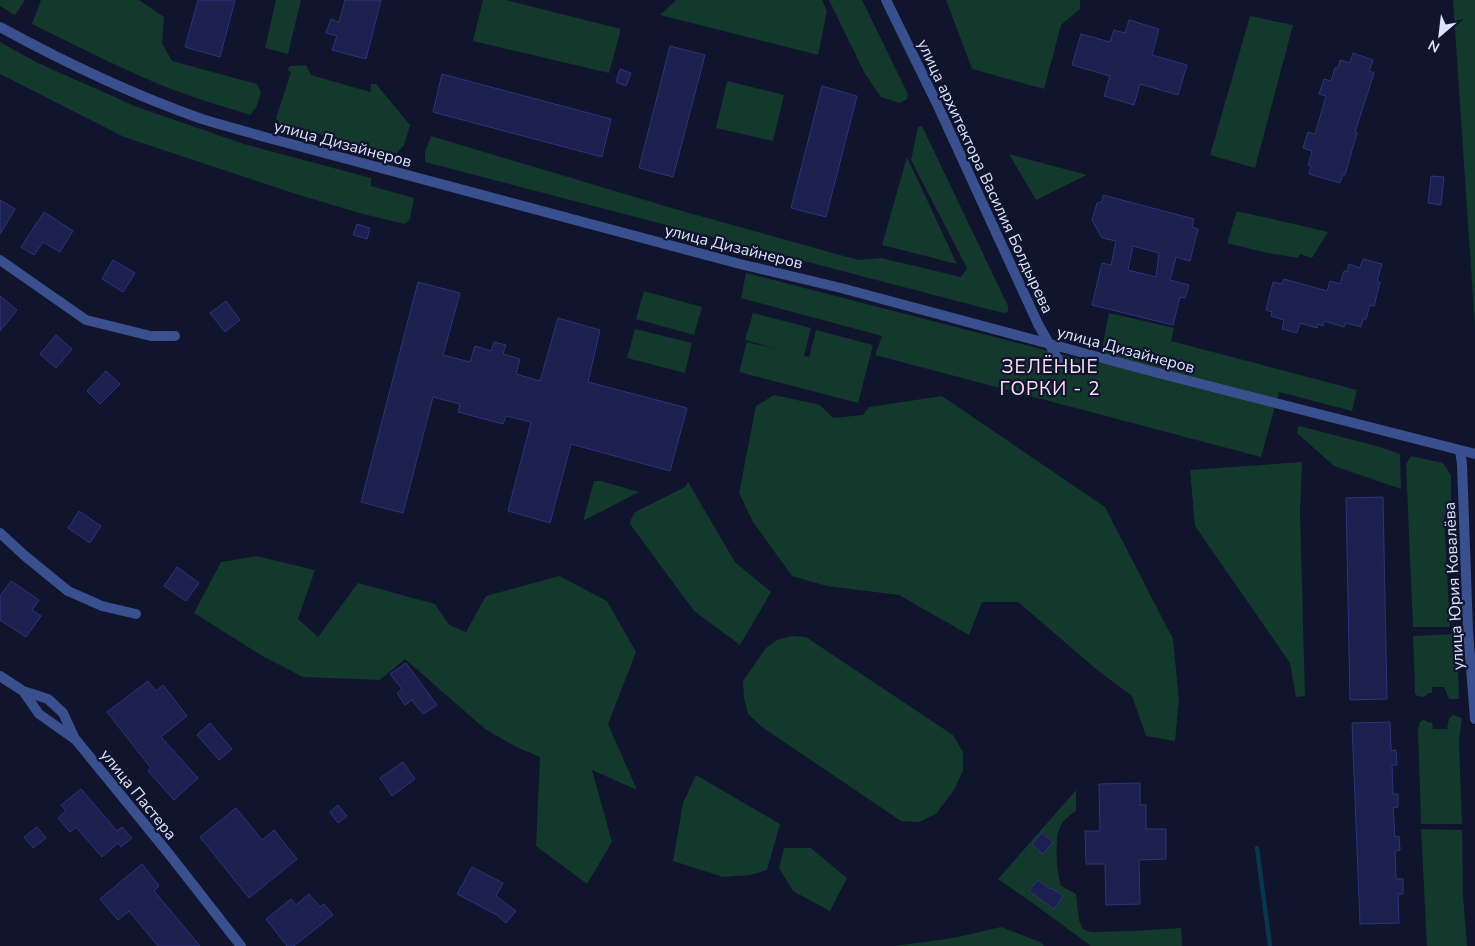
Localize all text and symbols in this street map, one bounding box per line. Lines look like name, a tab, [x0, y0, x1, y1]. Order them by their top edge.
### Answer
north arrow	[1415, 10, 1465, 60]
text: N	[1425, 35, 1443, 57]
street label: улица архитектора Василия Болдырева	[912, 36, 1058, 317]
street label: улица Дизайнеров	[271, 115, 414, 173]
street label: улица Дизайнеров	[662, 219, 805, 275]
street label: улица Дизайнеров	[1054, 321, 1197, 379]
district label: ЗЕЛЁНЫЕ ГОРКИ - 2	[999, 354, 1101, 402]
street label: улица Юрия Ковалёва	[1439, 501, 1469, 671]
street label: улица Пастера	[95, 745, 182, 845]

